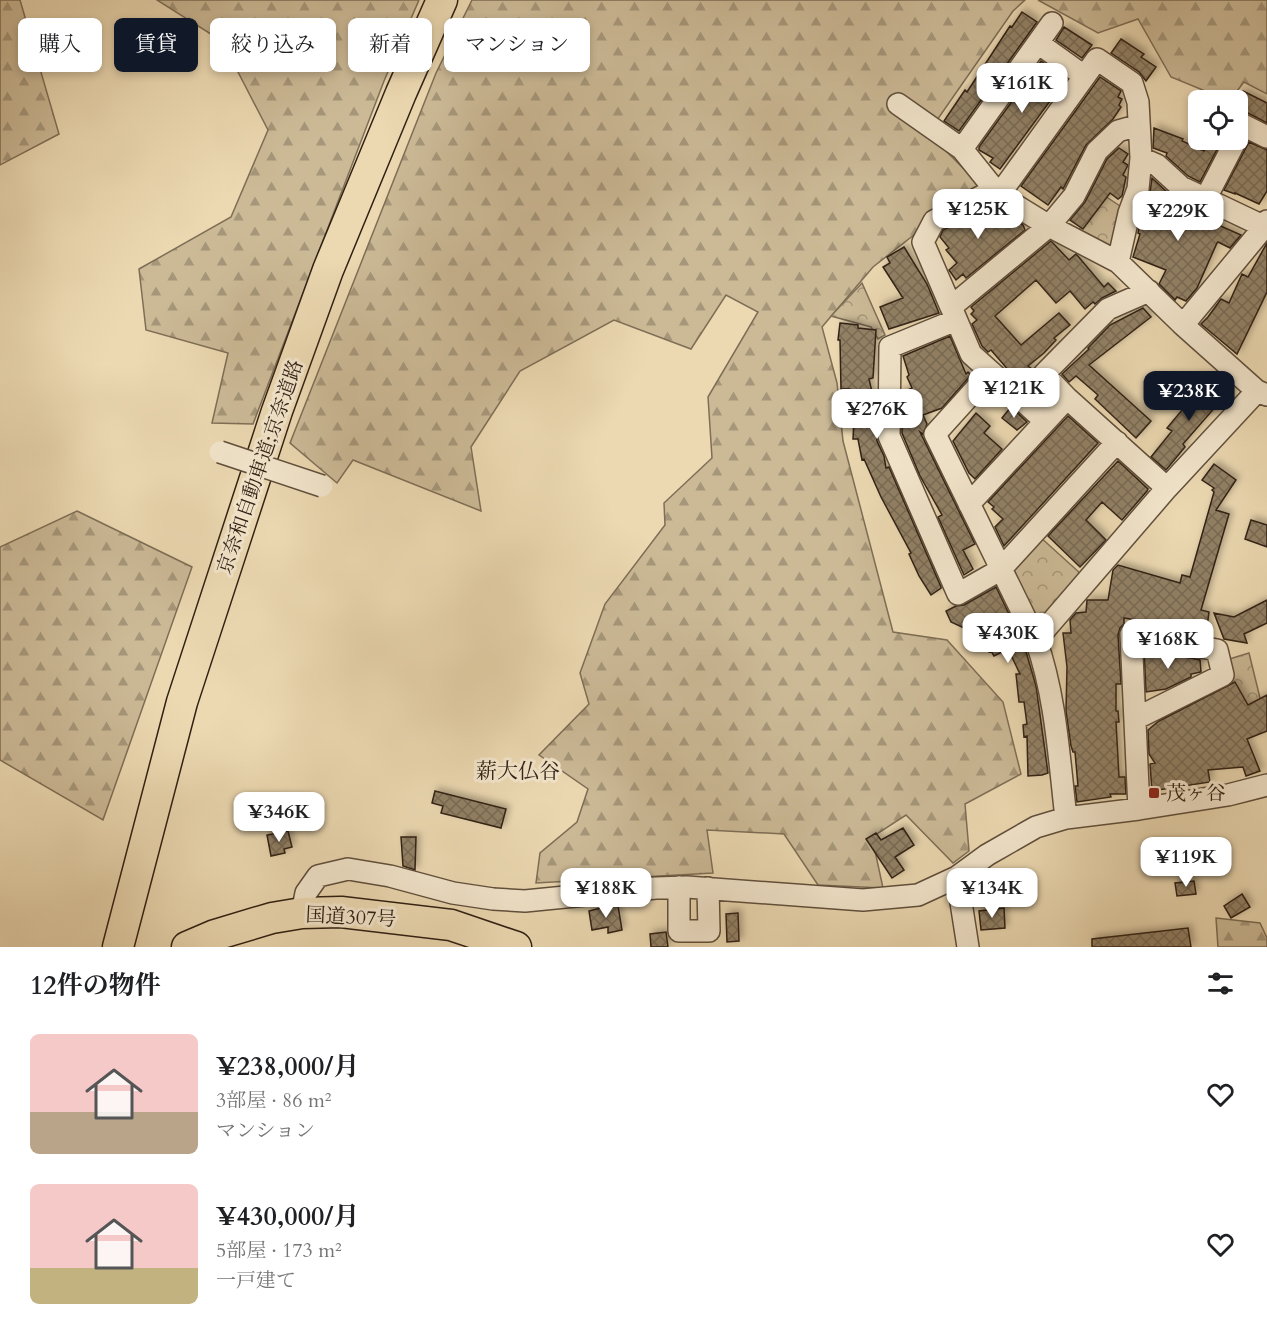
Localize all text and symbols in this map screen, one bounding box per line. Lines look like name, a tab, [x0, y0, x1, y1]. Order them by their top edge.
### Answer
chip: 購入	[18, 18, 102, 72]
chip: 賃貸	[114, 18, 198, 72]
chip: 絞り込み	[210, 18, 336, 72]
chip: 新着	[348, 18, 432, 72]
chip: マンション	[444, 18, 590, 72]
pin: ¥161K	[980, 63, 1064, 114]
text: ¥161K	[991, 69, 1053, 96]
map controls	[1188, 90, 1248, 150]
button: locate	[1188, 90, 1248, 150]
pin: ¥125K	[936, 189, 1020, 240]
pin: ¥229K	[1136, 191, 1220, 242]
text: ¥125K	[947, 195, 1009, 222]
text: ¥229K	[1147, 197, 1209, 224]
street label: 京奈和自動車道;京奈道路	[211, 356, 309, 578]
pin: ¥121K	[972, 368, 1056, 419]
pin: ¥238K	[1147, 371, 1231, 422]
text: ¥121K	[983, 374, 1045, 401]
text: ¥238K	[1158, 377, 1220, 404]
pin: ¥276K	[835, 389, 919, 440]
text: ¥276K	[846, 395, 908, 422]
pin: ¥430K	[966, 613, 1050, 664]
text: ¥430K	[977, 619, 1039, 646]
pin: ¥168K	[1126, 619, 1210, 670]
text: ¥168K	[1137, 625, 1199, 652]
district label: 薪大仏谷	[476, 757, 560, 786]
place label: 茂ヶ谷	[1166, 780, 1226, 807]
marker: 茂ヶ谷	[1147, 786, 1161, 800]
pin: ¥346K	[237, 792, 321, 843]
text: ¥346K	[248, 798, 310, 825]
pin: ¥119K	[1144, 837, 1228, 888]
text: ¥119K	[1155, 843, 1217, 870]
pin: ¥188K	[564, 868, 648, 919]
pin: ¥134K	[950, 868, 1034, 919]
text: ¥188K	[575, 874, 637, 901]
text: ¥134K	[961, 874, 1023, 901]
street label: 国道307号	[305, 901, 397, 933]
icon: filters	[1204, 967, 1237, 1000]
text: 12件の物件	[30, 968, 161, 1003]
text: ¥238,000/月	[216, 1049, 359, 1084]
icon: home	[78, 1058, 150, 1130]
icon: heart	[1204, 1078, 1237, 1111]
text: 3部屋 · 86 m²	[216, 1087, 332, 1114]
text: マンション	[216, 1117, 315, 1144]
text: ¥430,000/月	[216, 1199, 359, 1234]
icon: home	[78, 1208, 150, 1280]
icon: heart	[1204, 1228, 1237, 1261]
text: 5部屋 · 173 m²	[216, 1237, 342, 1264]
text: 一戸建て	[216, 1267, 296, 1294]

